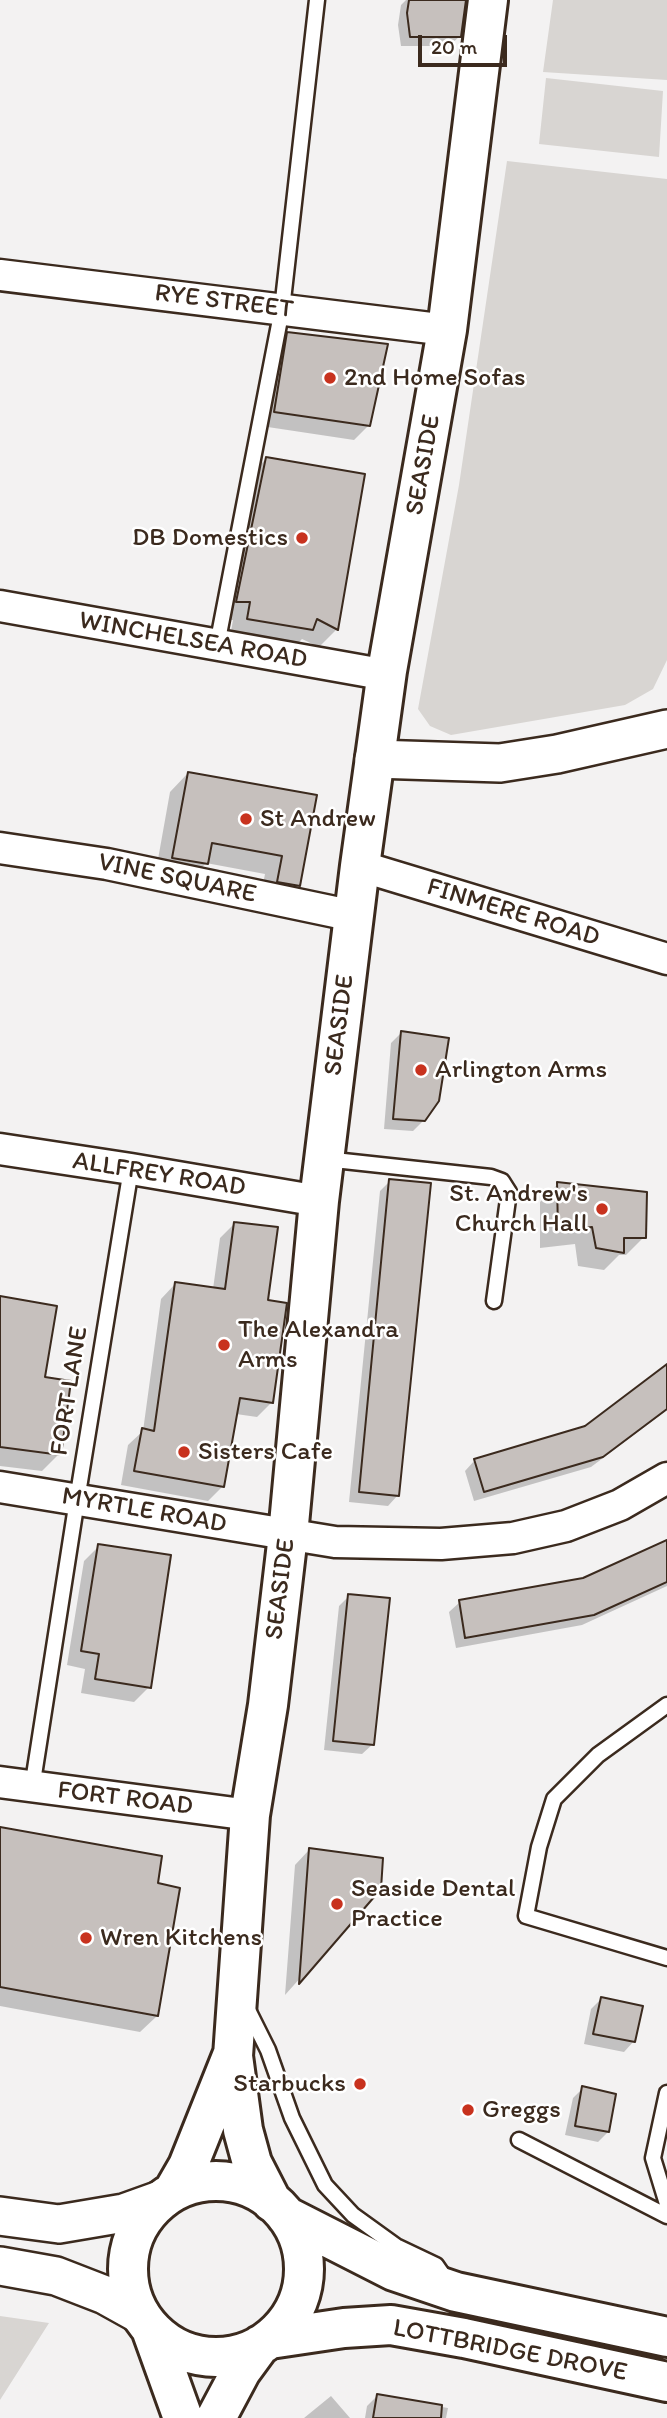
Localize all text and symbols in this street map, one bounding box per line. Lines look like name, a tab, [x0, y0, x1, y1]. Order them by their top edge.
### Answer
scale bar	[422, 21, 511, 65]
text: 20 m	[431, 34, 477, 59]
street label: RYE STREET	[153, 278, 295, 326]
place label: 2nd Home Sofas	[344, 362, 526, 394]
marker: 2nd Home Sofas	[322, 370, 338, 386]
street label: SEASIDE	[400, 412, 448, 518]
place label: DB Domestics	[132, 522, 288, 554]
marker: DB Domestics	[294, 530, 310, 546]
street label: WINCHELSEA ROAD	[77, 606, 309, 676]
place label: St Andrew	[260, 803, 376, 835]
marker: St Andrew	[238, 811, 254, 827]
street label: VINE SQUARE	[95, 847, 259, 911]
street label: FINMERE ROAD	[423, 872, 603, 954]
street label: SEASIDE	[318, 973, 362, 1077]
place label: Arlington Arms	[435, 1054, 607, 1086]
marker: Arlington Arms	[413, 1062, 429, 1078]
street label: ALLFREY ROAD	[70, 1146, 248, 1204]
place label: St. Andrew's Church Hall	[449, 1178, 588, 1240]
marker: St. Andrew's Church Hall	[594, 1201, 610, 1217]
place label: The Alexandra Arms	[238, 1314, 399, 1376]
street label: FORT LANE	[44, 1324, 96, 1458]
marker: The Alexandra Arms	[216, 1337, 232, 1353]
place label: Sisters Cafe	[198, 1436, 333, 1468]
marker: Sisters Cafe	[176, 1444, 192, 1460]
street label: MYRTLE ROAD	[59, 1481, 229, 1541]
street label: SEASIDE	[259, 1537, 303, 1641]
street label: FORT ROAD	[56, 1775, 194, 1823]
place label: Seaside Dental Practice	[351, 1873, 515, 1934]
marker: Seaside Dental Practice	[329, 1896, 345, 1912]
place label: Wren Kitchens	[100, 1922, 262, 1954]
marker: Wren Kitchens	[78, 1930, 94, 1946]
place label: Starbucks	[233, 2068, 346, 2100]
marker: Starbucks	[352, 2076, 368, 2092]
place label: Greggs	[482, 2094, 561, 2126]
marker: Greggs	[460, 2102, 476, 2118]
street label: LOTTBRIDGE DROVE	[390, 2313, 630, 2389]

